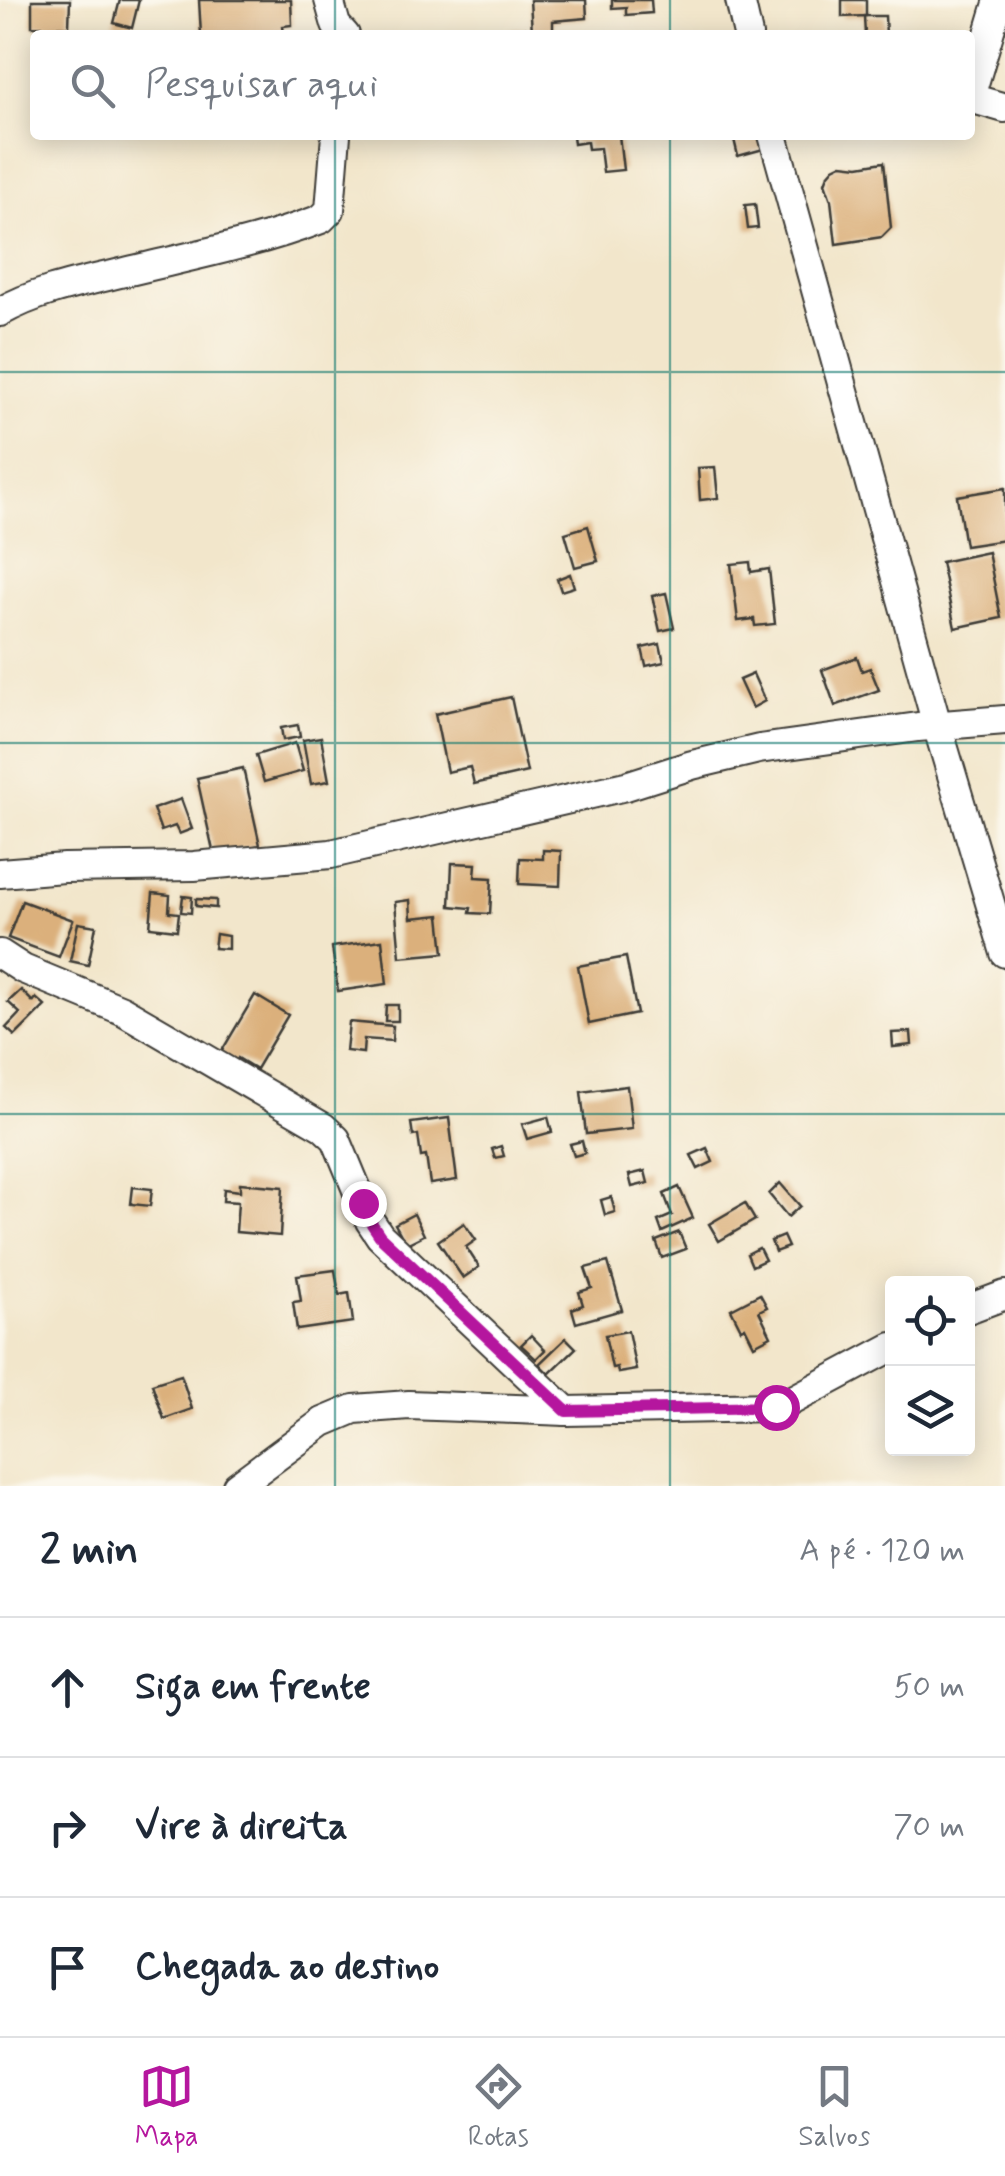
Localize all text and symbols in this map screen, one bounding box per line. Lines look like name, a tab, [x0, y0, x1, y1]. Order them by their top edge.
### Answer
search box	[30, 30, 975, 140]
icon: search	[65, 58, 120, 113]
text: Pesquisar aqui	[145, 61, 378, 110]
route end	[341, 1181, 387, 1227]
map controls	[885, 1276, 975, 1456]
button: locate	[885, 1276, 975, 1366]
button: layers	[885, 1366, 975, 1456]
route start	[754, 1385, 800, 1431]
text: 2 min	[40, 1524, 139, 1579]
text: A pé · 120 m	[799, 1530, 965, 1572]
icon: ahead	[40, 1660, 95, 1715]
text: Siga em frente	[135, 1663, 371, 1712]
text: 50 m	[893, 1666, 965, 1708]
icon: right	[40, 1800, 95, 1855]
text: Vire à direita	[135, 1803, 348, 1852]
text: 70 m	[893, 1806, 965, 1848]
icon: arrive	[40, 1940, 95, 1995]
text: Chegada ao destino	[135, 1943, 439, 1992]
tab: Mapa	[135, 2059, 198, 2156]
tab: Rotas	[468, 2059, 529, 2156]
tab: Salvos	[798, 2059, 870, 2156]

